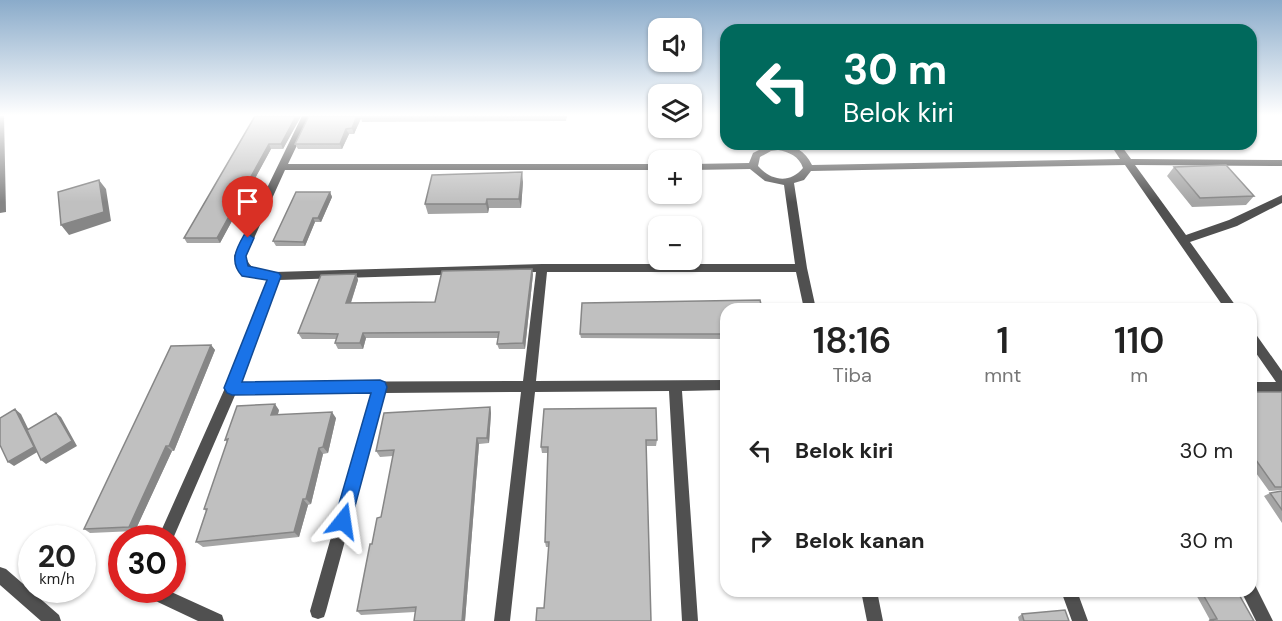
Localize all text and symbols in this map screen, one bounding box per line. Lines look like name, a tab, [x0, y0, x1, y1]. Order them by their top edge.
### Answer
map controls	[648, 18, 702, 270]
button: sound	[648, 18, 702, 72]
text: 30 m	[843, 42, 947, 97]
icon: left	[744, 48, 822, 126]
button: layers	[648, 84, 702, 138]
text: Belok kiri	[843, 95, 954, 130]
button: +	[648, 150, 702, 204]
pin	[222, 176, 273, 238]
icon: arrive	[231, 185, 264, 218]
button: −	[648, 216, 702, 270]
text: 18:16	[813, 317, 892, 364]
text: 1	[997, 317, 1009, 364]
text: 110	[1114, 317, 1164, 364]
text: Tiba	[832, 362, 872, 388]
text: mnt	[984, 362, 1021, 388]
text: m	[1130, 362, 1148, 388]
icon: left	[744, 434, 777, 467]
text: Belok kiri	[795, 436, 893, 465]
text: 30 m	[1179, 436, 1233, 465]
position arrow	[311, 489, 375, 553]
icon: right	[744, 524, 777, 557]
speed limit sign: 30	[108, 525, 186, 603]
text: Belok kanan	[795, 526, 925, 555]
text: 30 m	[1179, 526, 1233, 555]
text: 20	[38, 537, 76, 576]
text: km/h	[39, 569, 75, 589]

